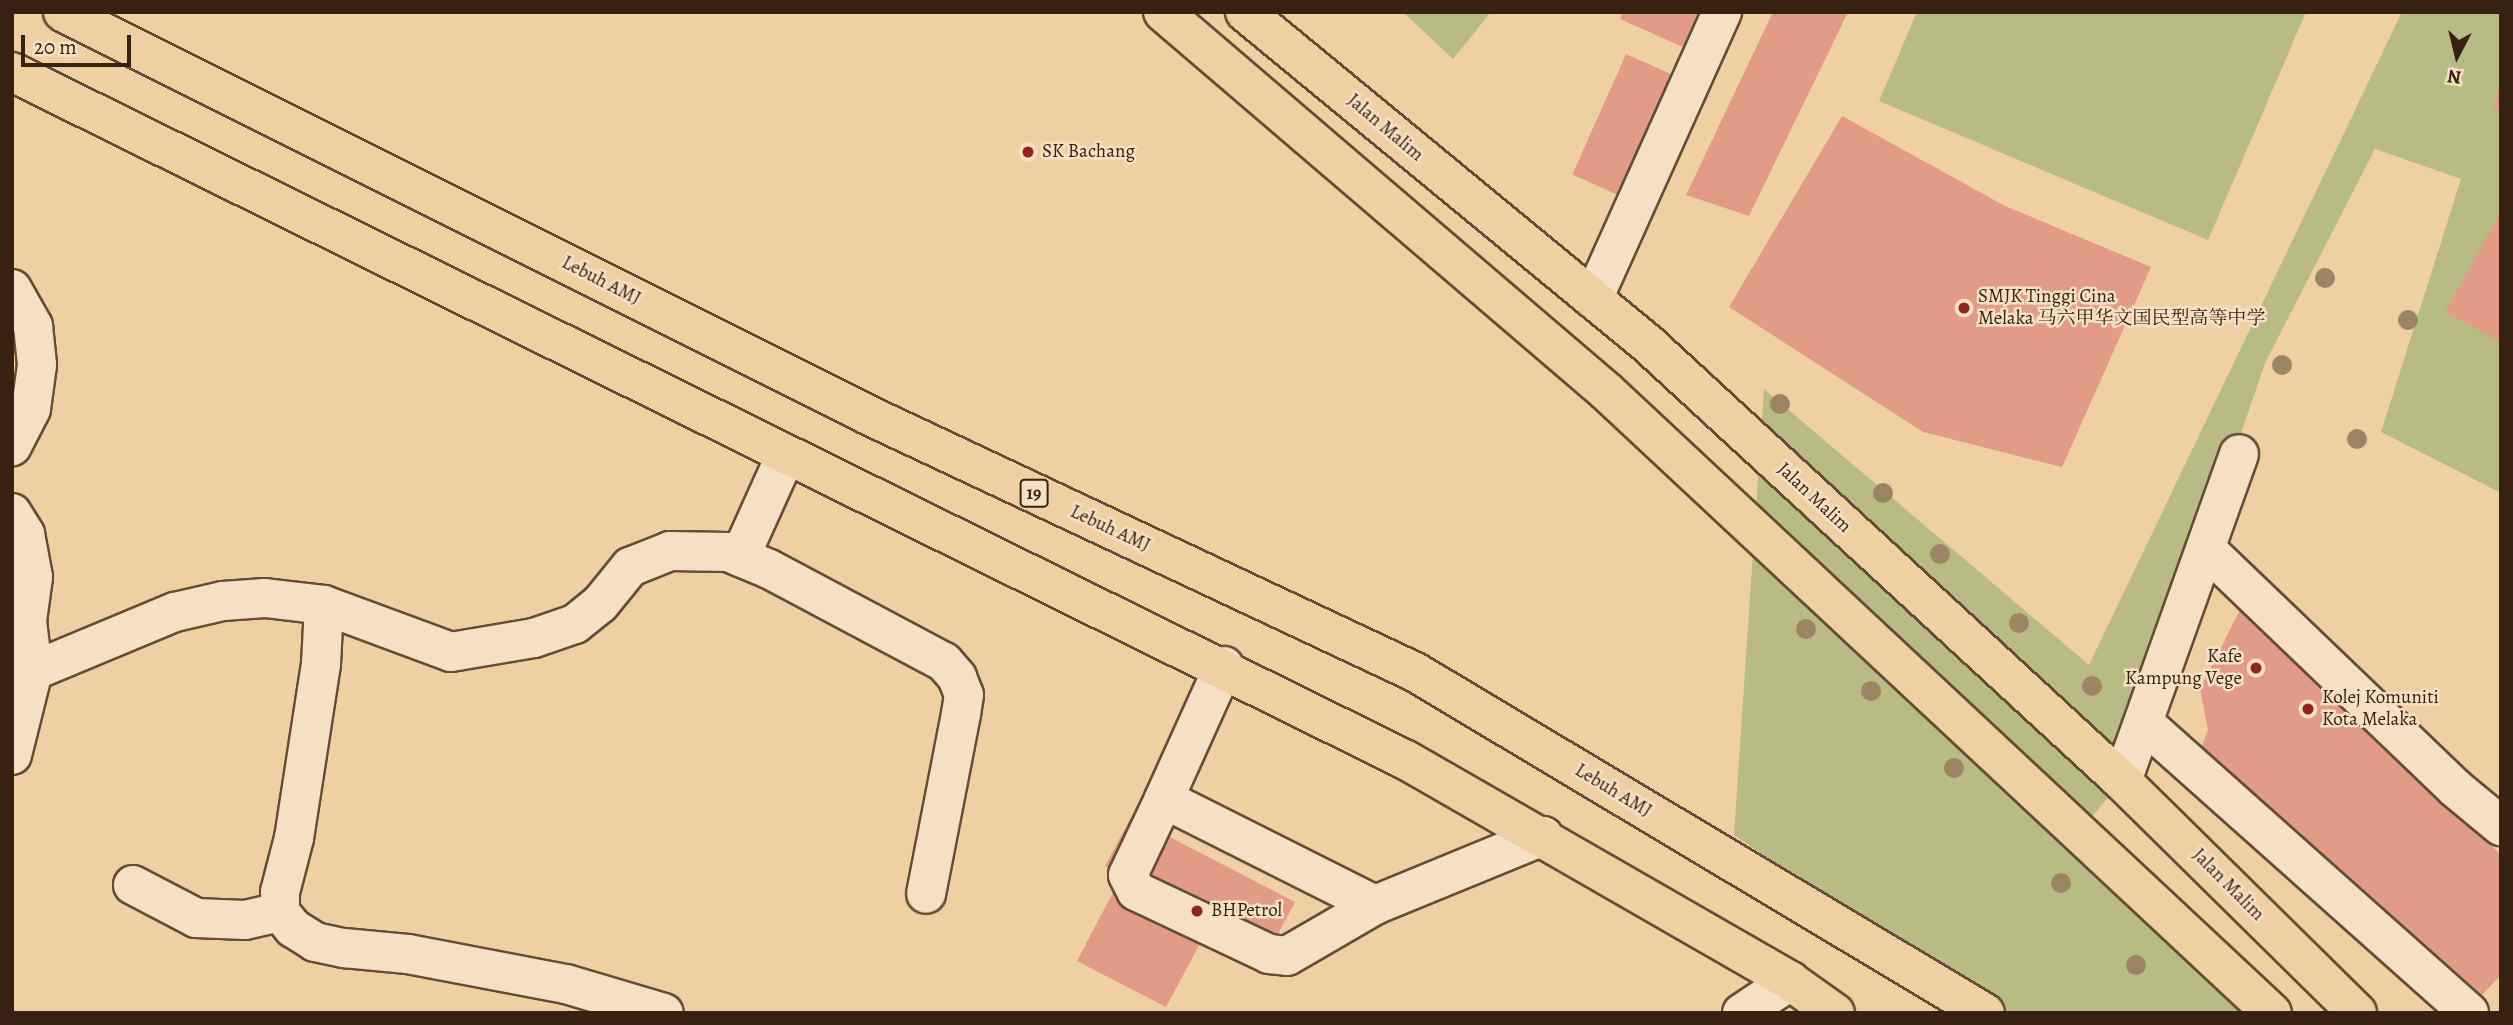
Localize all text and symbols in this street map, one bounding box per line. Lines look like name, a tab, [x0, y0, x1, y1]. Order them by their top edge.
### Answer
scale bar	[24, 21, 135, 65]
north arrow	[2422, 21, 2492, 91]
text: 20 m	[34, 33, 77, 61]
text: N	[2446, 63, 2463, 91]
street label: Jalan Malim	[1342, 89, 1428, 167]
place label: SK Bachang	[1042, 141, 1135, 163]
marker: SK Bachang	[1020, 144, 1036, 160]
street label: Lebuh AMJ	[558, 251, 644, 311]
place label: SMJK Tinggi Cina Melaka 马六甲华文国民型高等中学	[1978, 286, 2265, 330]
marker: SMJK Tinggi Cina Melaka 马六甲华文国民型高等中学	[1956, 300, 1972, 316]
street label: Jalan Malim	[1772, 458, 1856, 538]
road number: 19	[1018, 478, 1050, 508]
street label: Lebuh AMJ	[1066, 501, 1154, 557]
place label: Kafe Kampung Vege	[2125, 646, 2242, 690]
marker: Kafe Kampung Vege	[2248, 660, 2264, 676]
place label: Kolej Komuniti Kota Melaka	[2322, 687, 2439, 731]
marker: Kolej Komuniti Kota Melaka	[2300, 701, 2316, 717]
street label: Lebuh AMJ	[1571, 759, 1655, 823]
street label: Jalan Malim	[2187, 844, 2269, 926]
place label: BHPetrol	[1211, 900, 1282, 922]
marker: BHPetrol	[1189, 903, 1205, 919]

